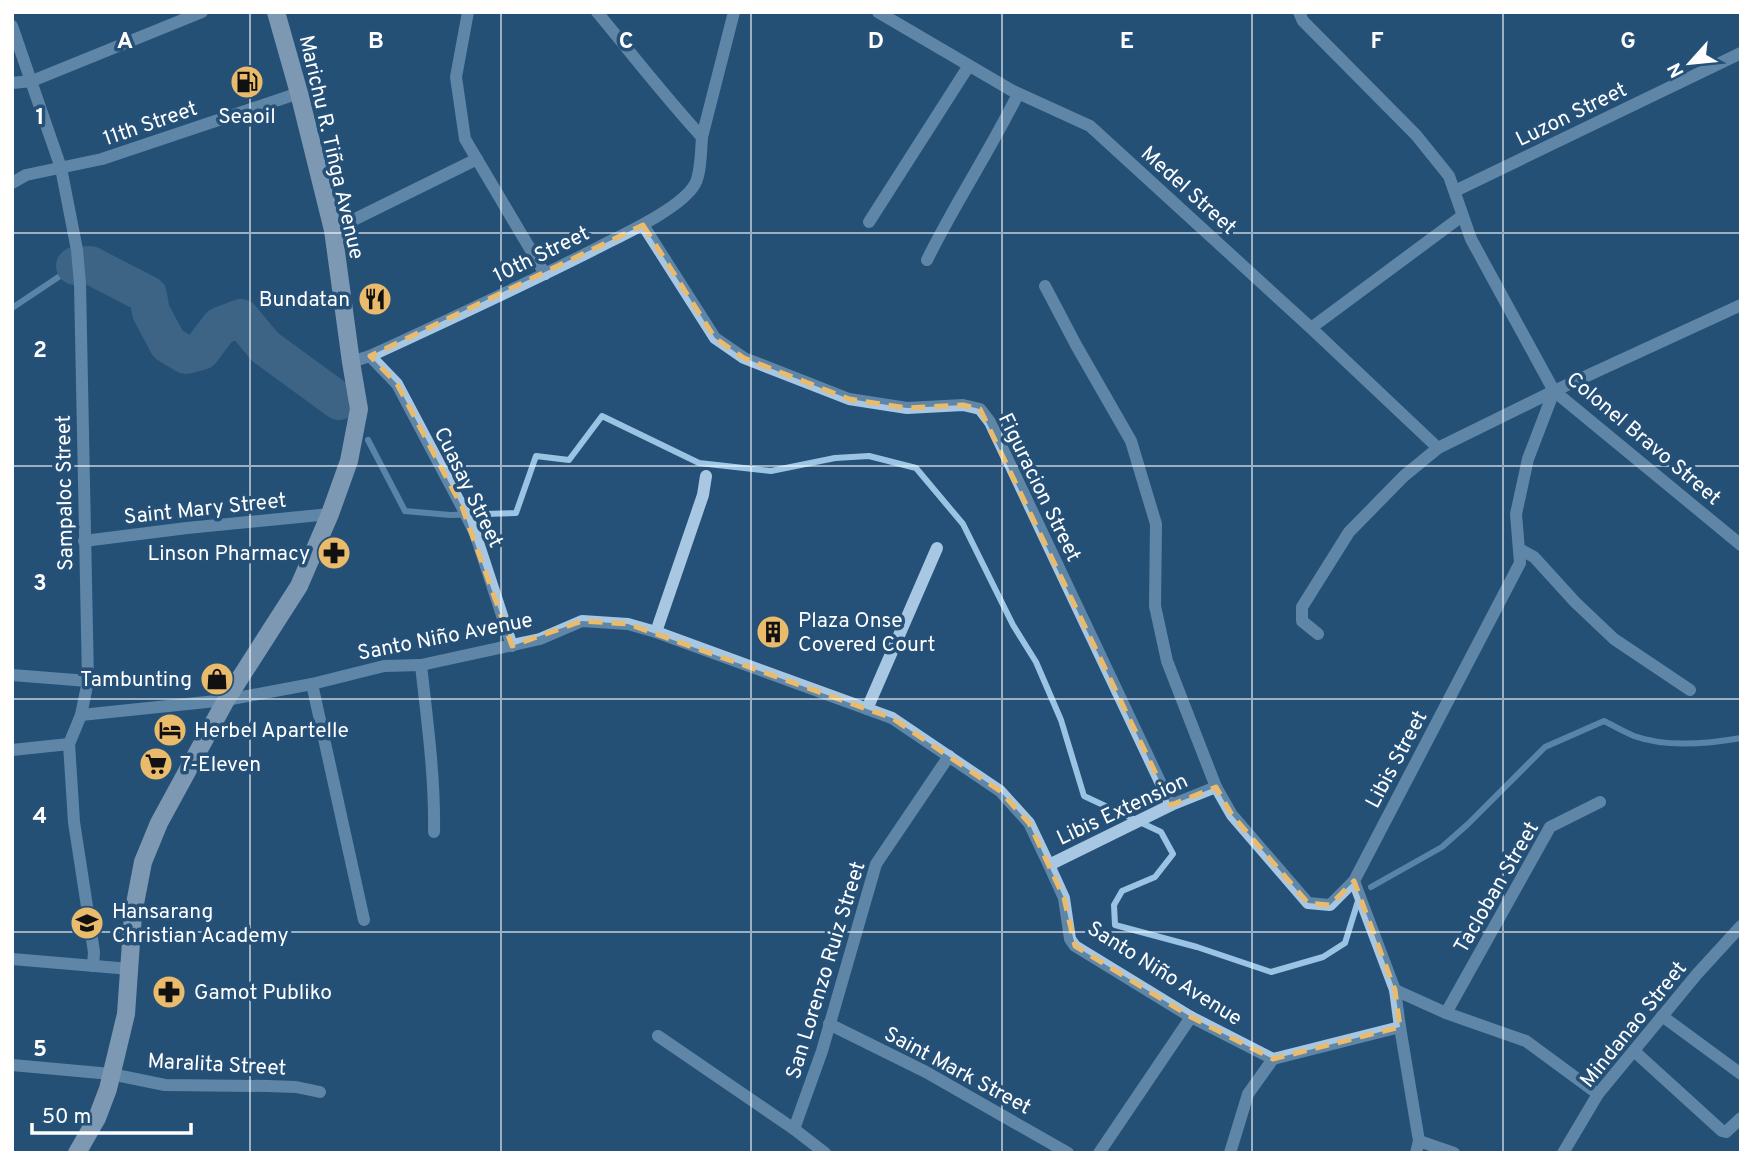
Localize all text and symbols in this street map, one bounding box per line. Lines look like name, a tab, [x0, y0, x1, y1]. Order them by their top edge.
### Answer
text: A	[117, 28, 133, 57]
text: B	[368, 28, 384, 57]
text: C	[619, 28, 633, 57]
text: D	[868, 28, 884, 57]
text: E	[1120, 28, 1134, 57]
text: F	[1370, 28, 1384, 57]
text: G	[1620, 28, 1636, 57]
north arrow	[1655, 28, 1725, 98]
street label: Marichu R. Tiñga Avenue	[292, 33, 369, 262]
text: N	[1663, 58, 1690, 81]
fuel station icon: Seaoil	[228, 63, 266, 101]
street label: Luzon Street	[1512, 77, 1632, 154]
street label: 11th Street	[100, 96, 201, 153]
text: 1	[35, 104, 45, 133]
place label: Seaoil	[218, 104, 276, 131]
street label: Medel Street	[1134, 141, 1242, 241]
street label: 10th Street	[489, 221, 594, 290]
restaurant icon: Bundatan	[356, 280, 394, 318]
place label: Bundatan	[259, 287, 350, 314]
text: 2	[33, 337, 47, 366]
street label: Colonel Bravo Street	[1560, 366, 1726, 512]
street label: Figuracion Street	[991, 409, 1086, 566]
street label: Sampaloc Street	[51, 415, 80, 571]
street label: Cuasay Street	[427, 423, 509, 552]
street label: Saint Mary Street	[123, 488, 288, 531]
pharmacy icon: Linson Pharmacy	[315, 534, 353, 572]
place label: Linson Pharmacy	[148, 541, 310, 568]
text: 3	[33, 570, 47, 599]
street label: Santo Niño Avenue	[355, 607, 535, 668]
place label: Plaza Onse Covered Court	[798, 608, 935, 659]
building icon: Plaza Onse Covered Court	[754, 613, 792, 651]
shop icon: Tambunting	[198, 660, 236, 698]
place label: Tambunting	[80, 667, 192, 694]
street label: Libis Street	[1360, 706, 1434, 813]
hotel icon: Herbel Apartelle	[151, 711, 189, 749]
place label: Herbel Apartelle	[194, 718, 349, 745]
supermarket icon: 7-Eleven	[137, 745, 175, 783]
place label: 7-Eleven	[180, 752, 261, 779]
street label: Libis Extension	[1053, 768, 1193, 853]
text: 4	[33, 803, 47, 832]
street label: Tacloban Street	[1449, 817, 1546, 959]
street label: San Lorenzo Ruiz Street	[780, 858, 872, 1083]
place label: Hansarang Christian Academy	[112, 899, 289, 950]
school or university icon: Hansarang Christian Academy	[68, 904, 106, 942]
street label: Santo Niño Avenue	[1082, 916, 1247, 1033]
street label: Mindanao Street	[1575, 956, 1694, 1094]
pharmacy icon: Gamot Publiko	[150, 973, 188, 1011]
place label: Gamot Publiko	[194, 980, 332, 1007]
street label: Saint Mark Street	[879, 1021, 1036, 1121]
text: 5	[33, 1036, 47, 1065]
street label: Maralita Street	[147, 1048, 287, 1083]
scale bar	[32, 1092, 191, 1136]
text: 50 m	[42, 1104, 91, 1131]

